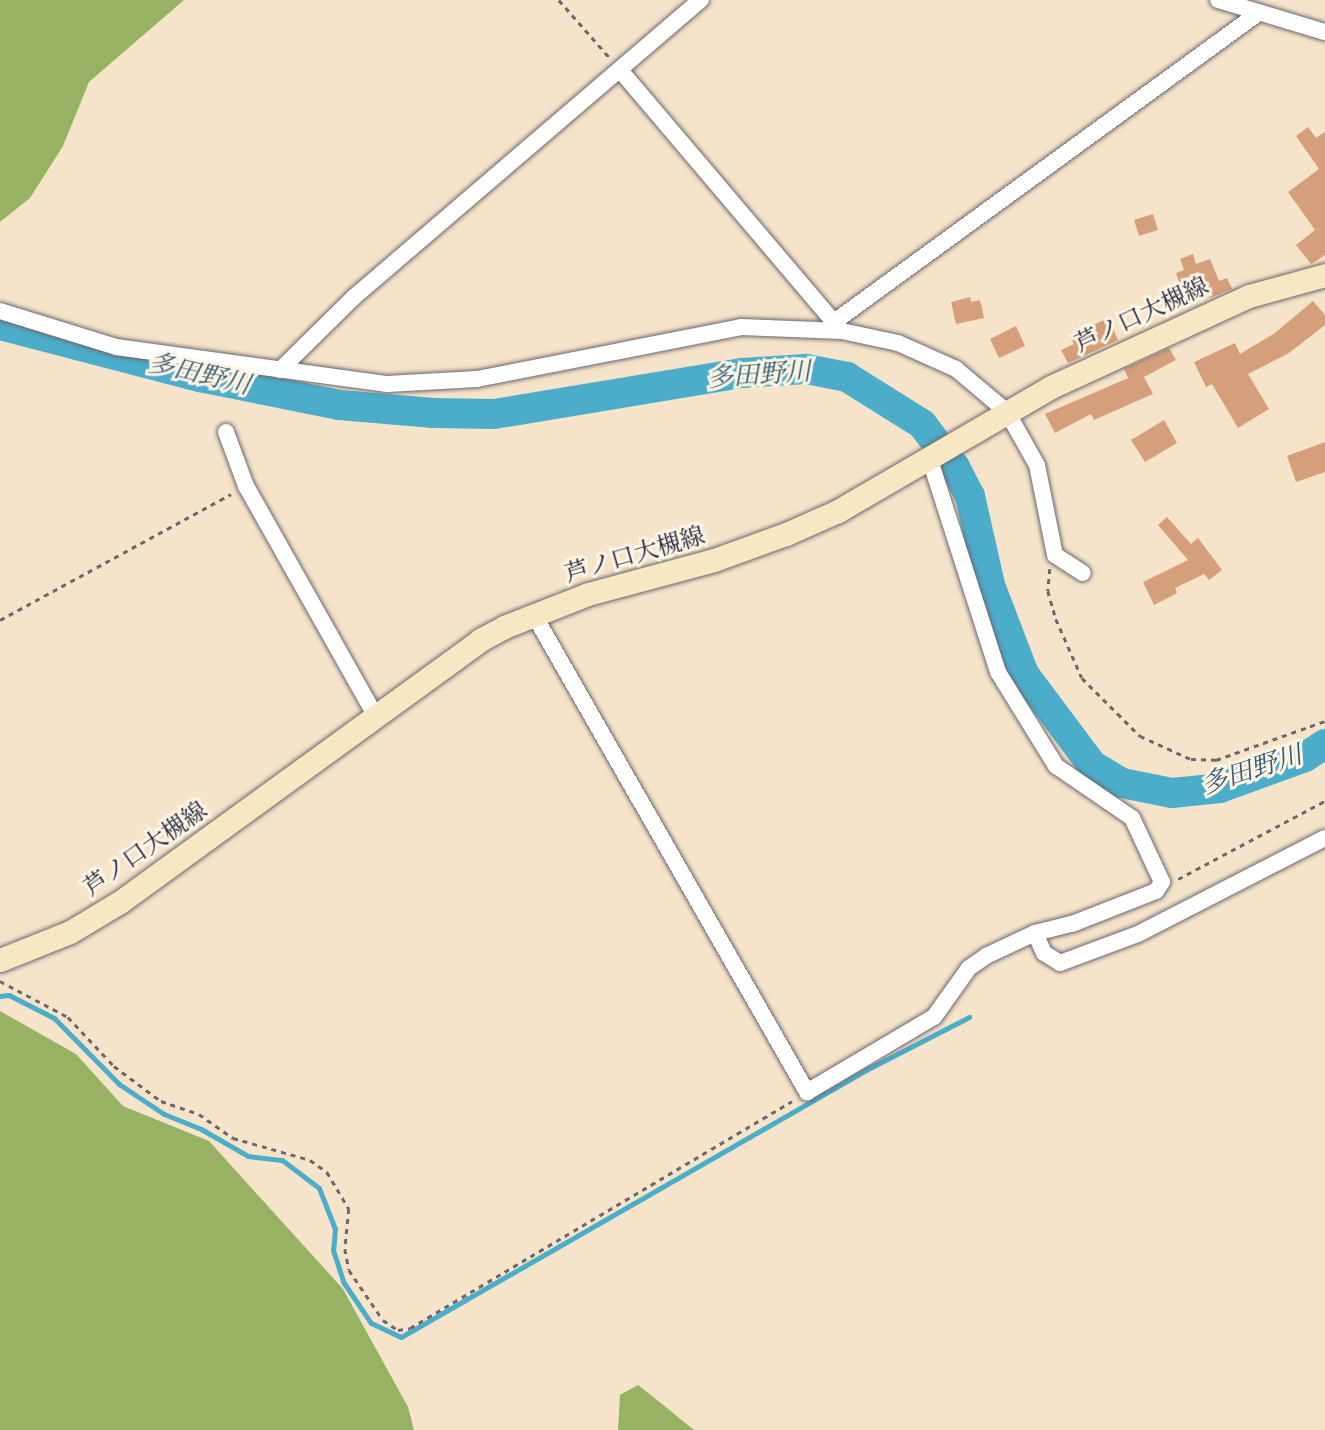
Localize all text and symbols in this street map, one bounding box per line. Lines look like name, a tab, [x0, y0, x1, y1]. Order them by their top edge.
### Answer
street label: 芦ノ口大槻線	[1071, 273, 1213, 359]
water label: 多田野川	[145, 348, 253, 402]
water label: 多田野川	[706, 357, 812, 395]
street label: 芦ノ口大槻線	[562, 522, 708, 590]
water label: 多田野川	[1198, 740, 1306, 802]
street label: 芦ノ口大槻線	[79, 797, 213, 903]

